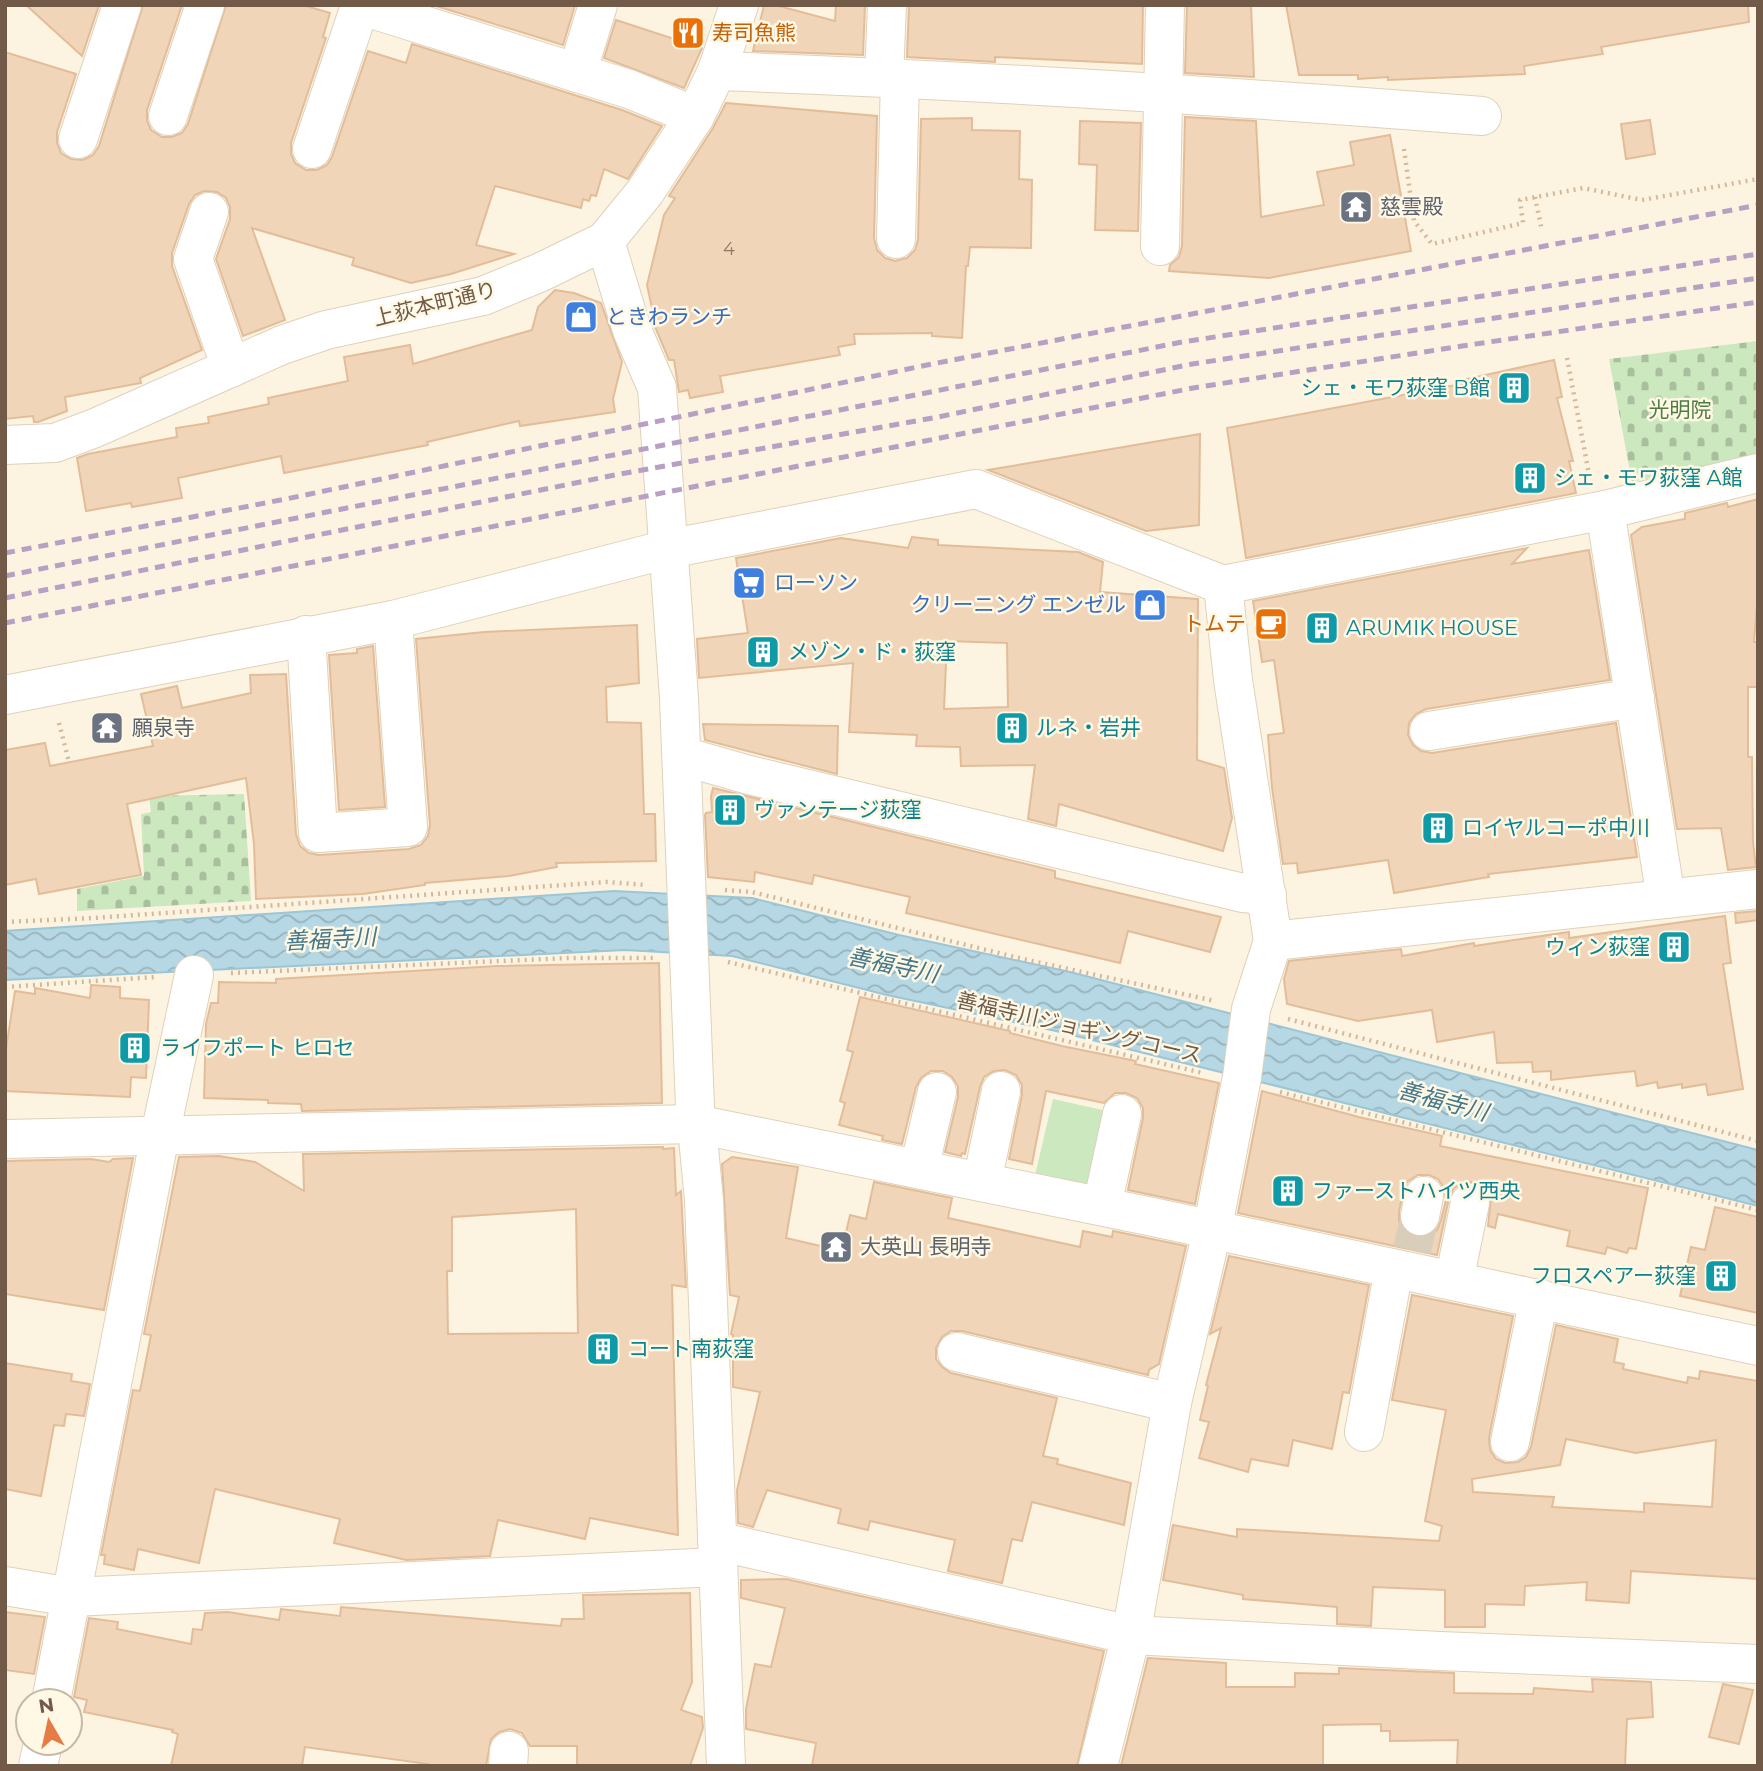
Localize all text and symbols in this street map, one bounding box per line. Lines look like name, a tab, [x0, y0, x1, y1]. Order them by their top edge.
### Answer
restaurant icon: 寿司魚熊	[669, 14, 707, 52]
place label: 寿司魚熊	[712, 20, 796, 45]
temple icon: 慈雲殿	[1337, 188, 1375, 226]
place label: 慈雲殿	[1380, 194, 1443, 219]
house number: 4	[723, 238, 735, 260]
street label: 上荻本町通り	[371, 276, 499, 331]
shop icon: ときわランチ	[562, 298, 600, 336]
place label: ときわランチ	[606, 304, 732, 329]
building icon: シェ・モワ荻窪 B館	[1495, 369, 1533, 407]
place label: シェ・モワ荻窪 B館	[1301, 375, 1490, 400]
park label: 光明院	[1649, 397, 1712, 422]
building icon: シェ・モワ荻窪 A館	[1511, 459, 1549, 497]
place label: シェ・モワ荻窪 A館	[1554, 465, 1743, 490]
supermarket icon: ローソン	[730, 564, 768, 602]
place label: ローソン	[774, 570, 858, 595]
shop icon: クリーニング エンゼル	[1131, 586, 1169, 624]
place label: クリーニング エンゼル	[910, 592, 1126, 617]
cafe icon: トムテ	[1252, 605, 1290, 643]
building icon: ARUMIK HOUSE	[1303, 609, 1341, 647]
place label: トムテ	[1183, 611, 1246, 636]
place label: ARUMIK HOUSE	[1346, 615, 1518, 640]
building icon: メゾン・ド・荻窪	[744, 633, 782, 671]
place label: メゾン・ド・荻窪	[788, 639, 956, 664]
temple icon: 願泉寺	[88, 709, 126, 747]
building icon: ルネ・岩井	[993, 709, 1031, 747]
place label: 願泉寺	[132, 715, 195, 740]
place label: ルネ・岩井	[1036, 715, 1141, 740]
building icon: ヴァンテージ荻窪	[711, 791, 749, 829]
place label: ヴァンテージ荻窪	[754, 797, 922, 822]
building icon: ロイヤルコーポ中川	[1419, 809, 1457, 847]
place label: ロイヤルコーポ中川	[1462, 815, 1650, 840]
water label: 善福寺川	[283, 922, 380, 955]
building icon: ウィン荻窪	[1655, 928, 1693, 966]
place label: ウィン荻窪	[1545, 934, 1650, 959]
water label: 善福寺川	[845, 942, 944, 989]
street label: 善福寺川ジョギングコース	[954, 987, 1204, 1068]
building icon: ライフポート ヒロセ	[116, 1029, 154, 1067]
place label: ライフポート ヒロセ	[160, 1035, 355, 1060]
water label: 善福寺川	[1395, 1076, 1494, 1127]
building icon: ファーストハイツ西央	[1269, 1172, 1307, 1210]
place label: ファーストハイツ西央	[1312, 1178, 1521, 1203]
temple icon: 大英山 長明寺	[817, 1228, 855, 1266]
place label: 大英山 長明寺	[860, 1234, 992, 1259]
building icon: フロスペアー荻窪	[1702, 1257, 1740, 1295]
place label: フロスペアー荻窪	[1531, 1263, 1696, 1288]
building icon: コート南荻窪	[584, 1330, 622, 1368]
place label: コート南荻窪	[628, 1336, 754, 1361]
north arrow	[14, 1687, 84, 1757]
text: N	[37, 1693, 56, 1718]

